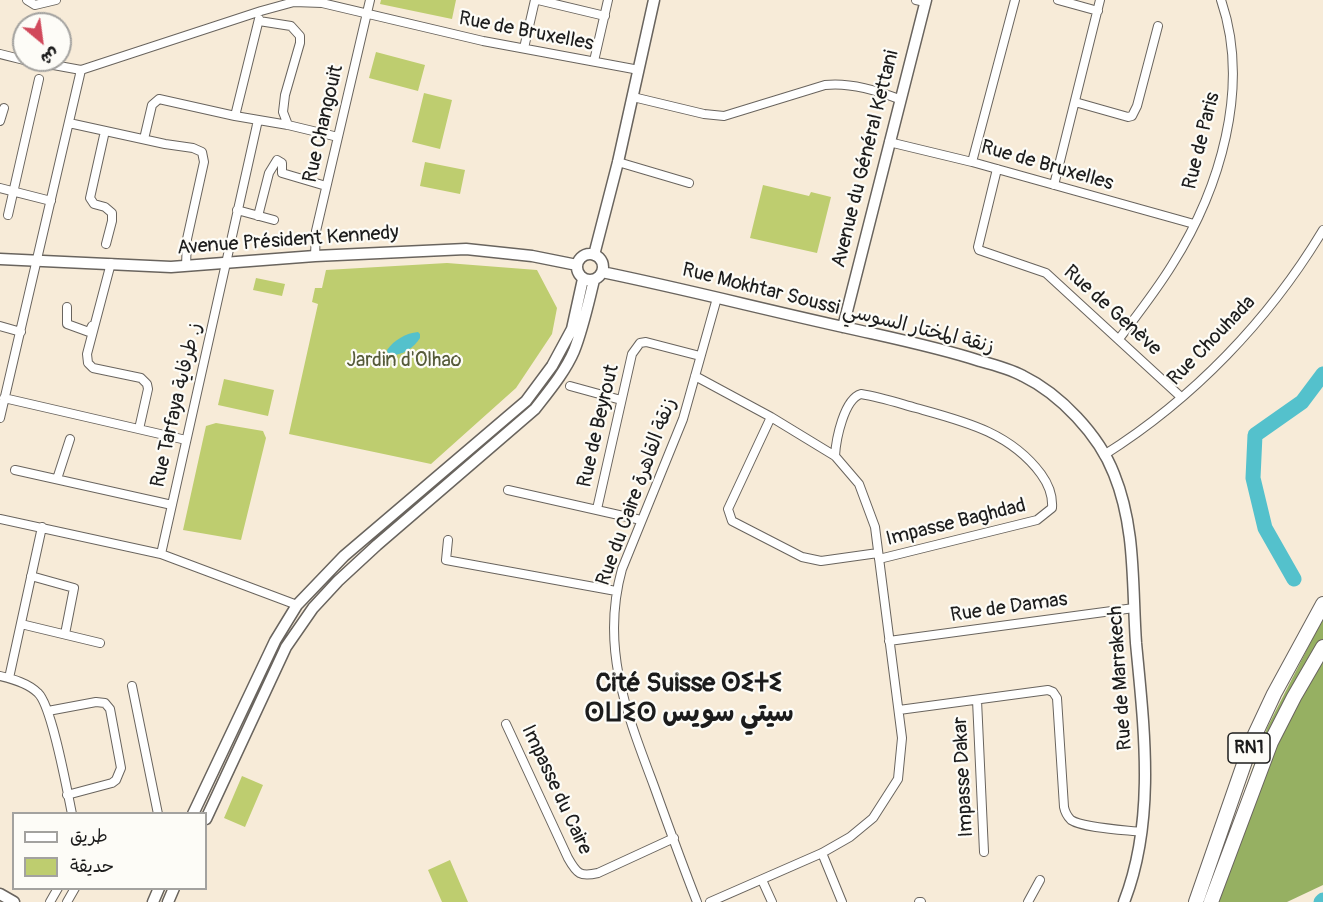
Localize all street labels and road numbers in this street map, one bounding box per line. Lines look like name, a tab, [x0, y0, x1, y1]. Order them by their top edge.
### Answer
street label: Rue de Bruxelles	[457, 7, 595, 57]
street label: Avenue du Général Kettani	[827, 48, 905, 270]
street label: Rue Changouit	[299, 63, 349, 185]
street label: Rue de Paris	[1178, 90, 1226, 192]
street label: Rue de Bruxelles	[978, 136, 1116, 196]
street label: Avenue Président Kennedy	[176, 221, 400, 261]
street label: Rue Mokhtar Soussi زنقة المختار السوسي	[680, 259, 996, 359]
street label: Rue de Genève	[1058, 261, 1166, 361]
street label: Rue Chouhada	[1163, 291, 1261, 391]
street label: Rue Tarfaya ز. طرفاية	[146, 320, 208, 490]
street label: Rue de Beyrout	[573, 362, 625, 490]
street label: Rue du Caire زنقة القاهرة	[592, 395, 682, 589]
street label: Impasse Baghdad	[884, 494, 1028, 552]
street label: Rue de Damas	[949, 588, 1069, 628]
street label: Rue de Marrakech	[1104, 605, 1138, 751]
street label: Impasse Dakar	[949, 716, 979, 838]
street label: Impasse du Caire	[515, 721, 597, 859]
road number: RN1	[1228, 733, 1270, 763]

